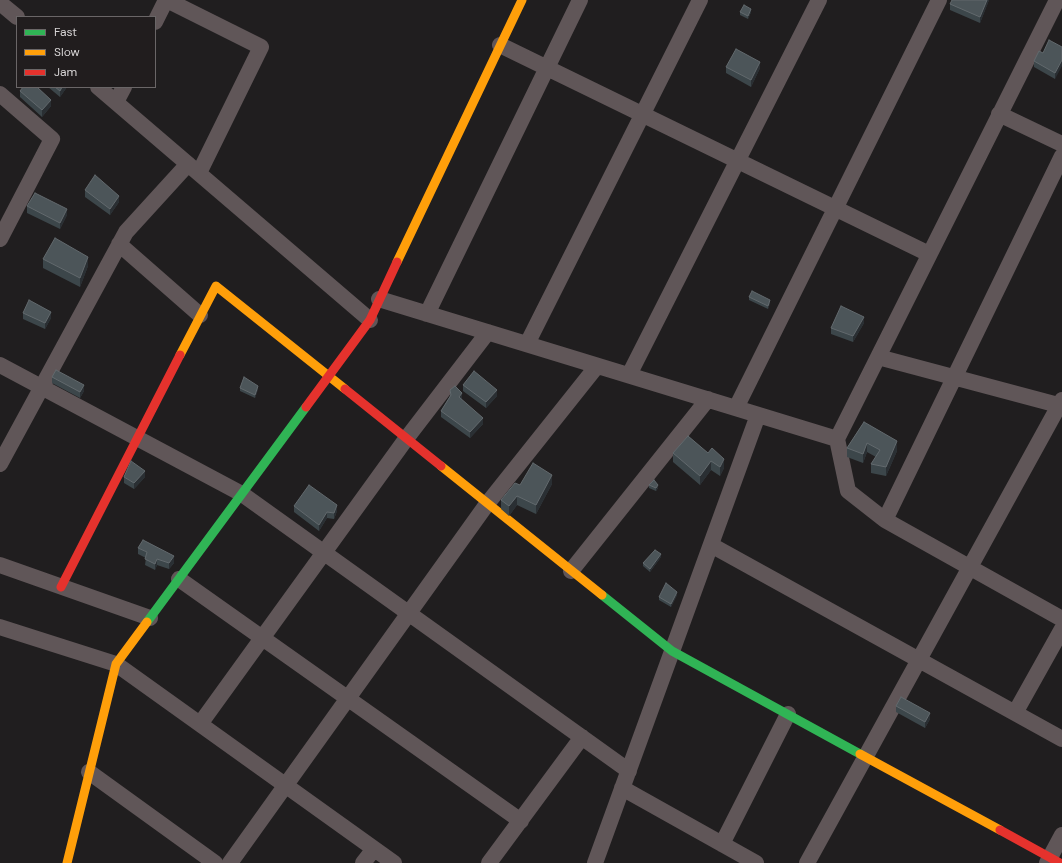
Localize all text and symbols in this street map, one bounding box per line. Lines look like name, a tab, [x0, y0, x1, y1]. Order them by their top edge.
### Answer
legend	[16, 16, 156, 88]
text: Fast	[54, 24, 77, 40]
text: Slow	[54, 44, 80, 60]
text: Jam	[54, 64, 77, 80]

